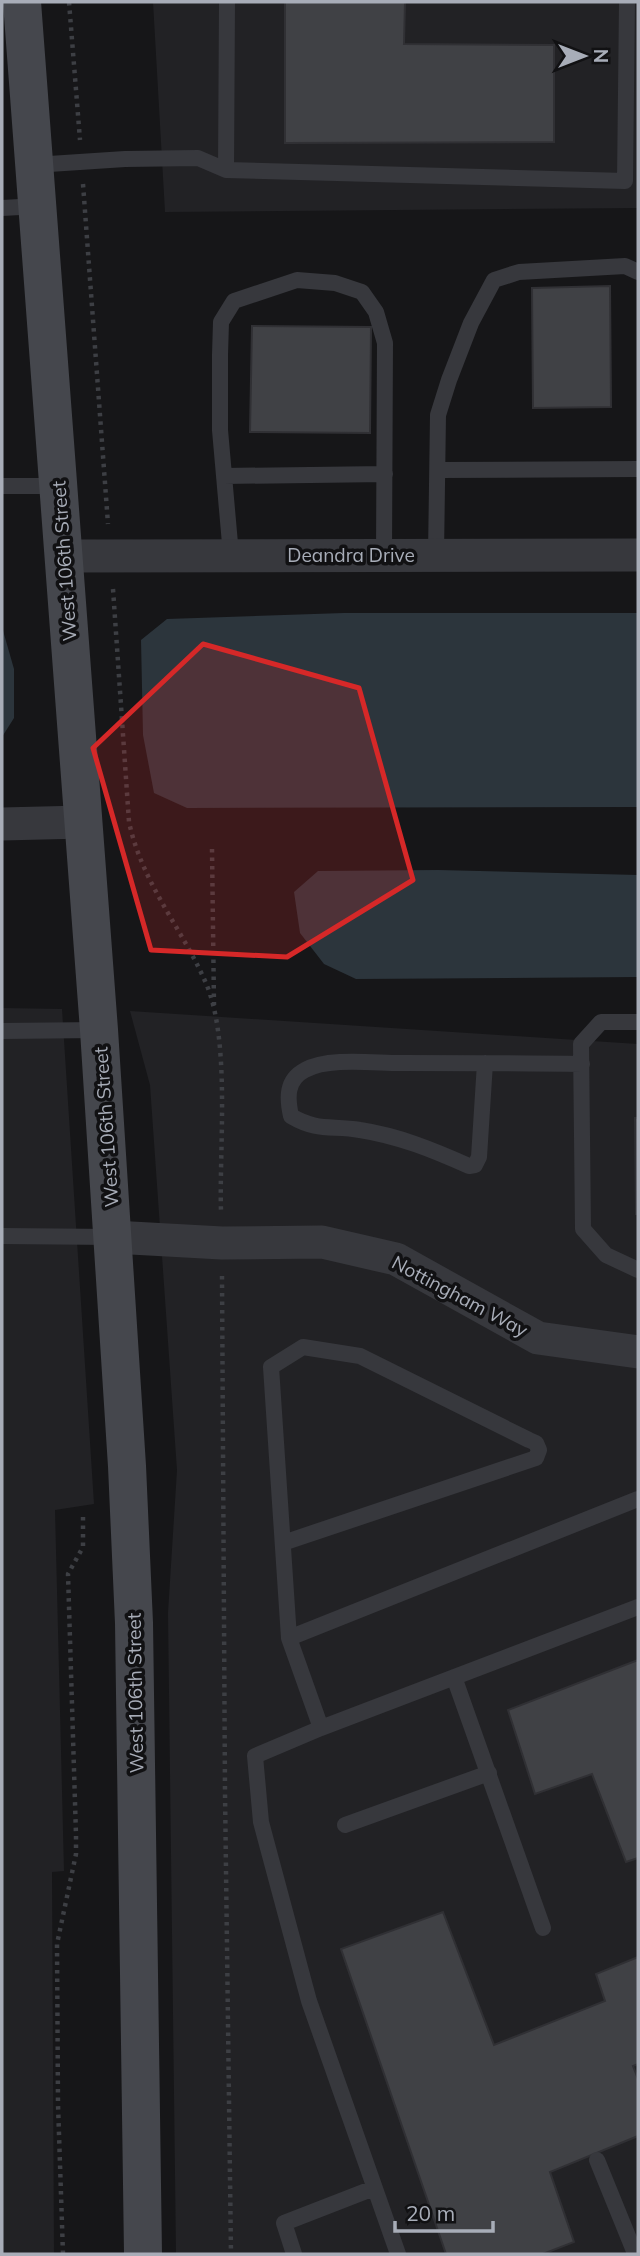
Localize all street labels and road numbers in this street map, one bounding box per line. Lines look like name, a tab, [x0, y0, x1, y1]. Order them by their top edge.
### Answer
street label: West 106th Street	[46, 480, 82, 642]
street label: Deandra Drive	[287, 543, 415, 567]
street label: West 106th Street	[88, 1046, 124, 1208]
street label: Nottingham Way	[388, 1250, 532, 1342]
street label: West 106th Street	[122, 1612, 148, 1774]

